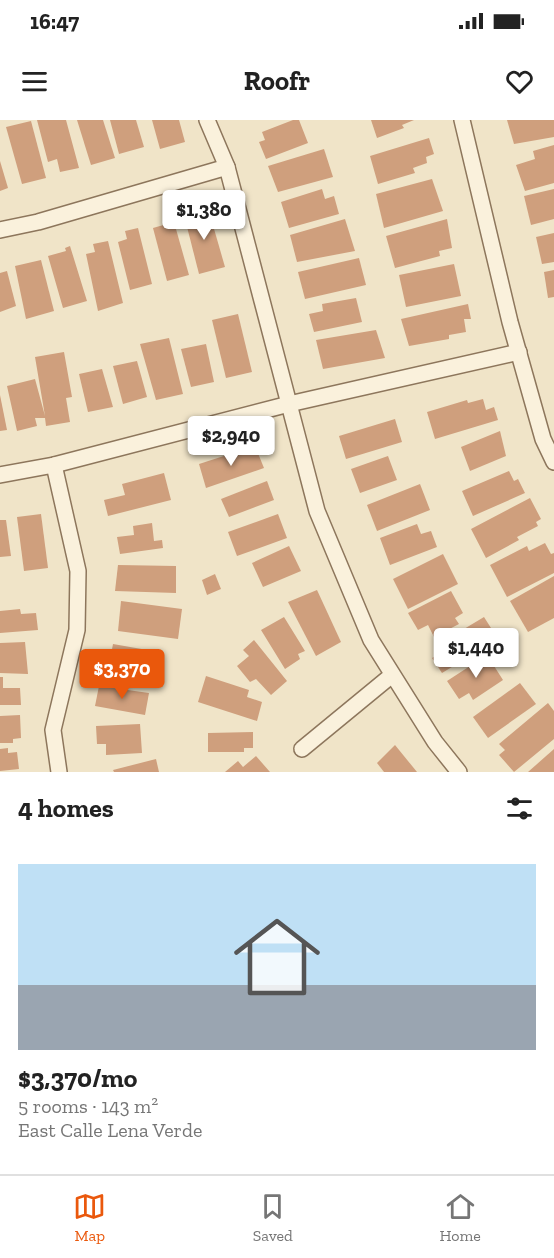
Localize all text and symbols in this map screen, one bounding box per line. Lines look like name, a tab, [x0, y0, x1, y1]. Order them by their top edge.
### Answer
text: 16:47	[30, 8, 79, 35]
icon: menu	[18, 65, 51, 98]
text: Roofr	[244, 65, 310, 97]
icon: heart	[503, 65, 536, 98]
pin: $1,380	[155, 190, 253, 241]
text: $1,380	[176, 197, 232, 221]
pin: $2,940	[182, 416, 280, 467]
text: $2,940	[202, 423, 260, 447]
pin: $1,440	[427, 628, 525, 679]
text: $1,440	[448, 635, 504, 659]
pin: $3,370	[73, 649, 171, 700]
text: $3,370	[94, 656, 151, 680]
text: 4 homes	[18, 792, 114, 824]
icon: filters	[503, 792, 536, 825]
icon: home	[223, 903, 331, 1011]
text: $3,370/mo	[18, 1062, 137, 1094]
text: 5 rooms · 143 m²	[18, 1094, 158, 1118]
text: East Calle Lena Verde	[18, 1118, 202, 1142]
tab: Map	[73, 1190, 106, 1245]
tab: Saved	[253, 1190, 293, 1245]
tab: Home	[439, 1190, 481, 1245]

